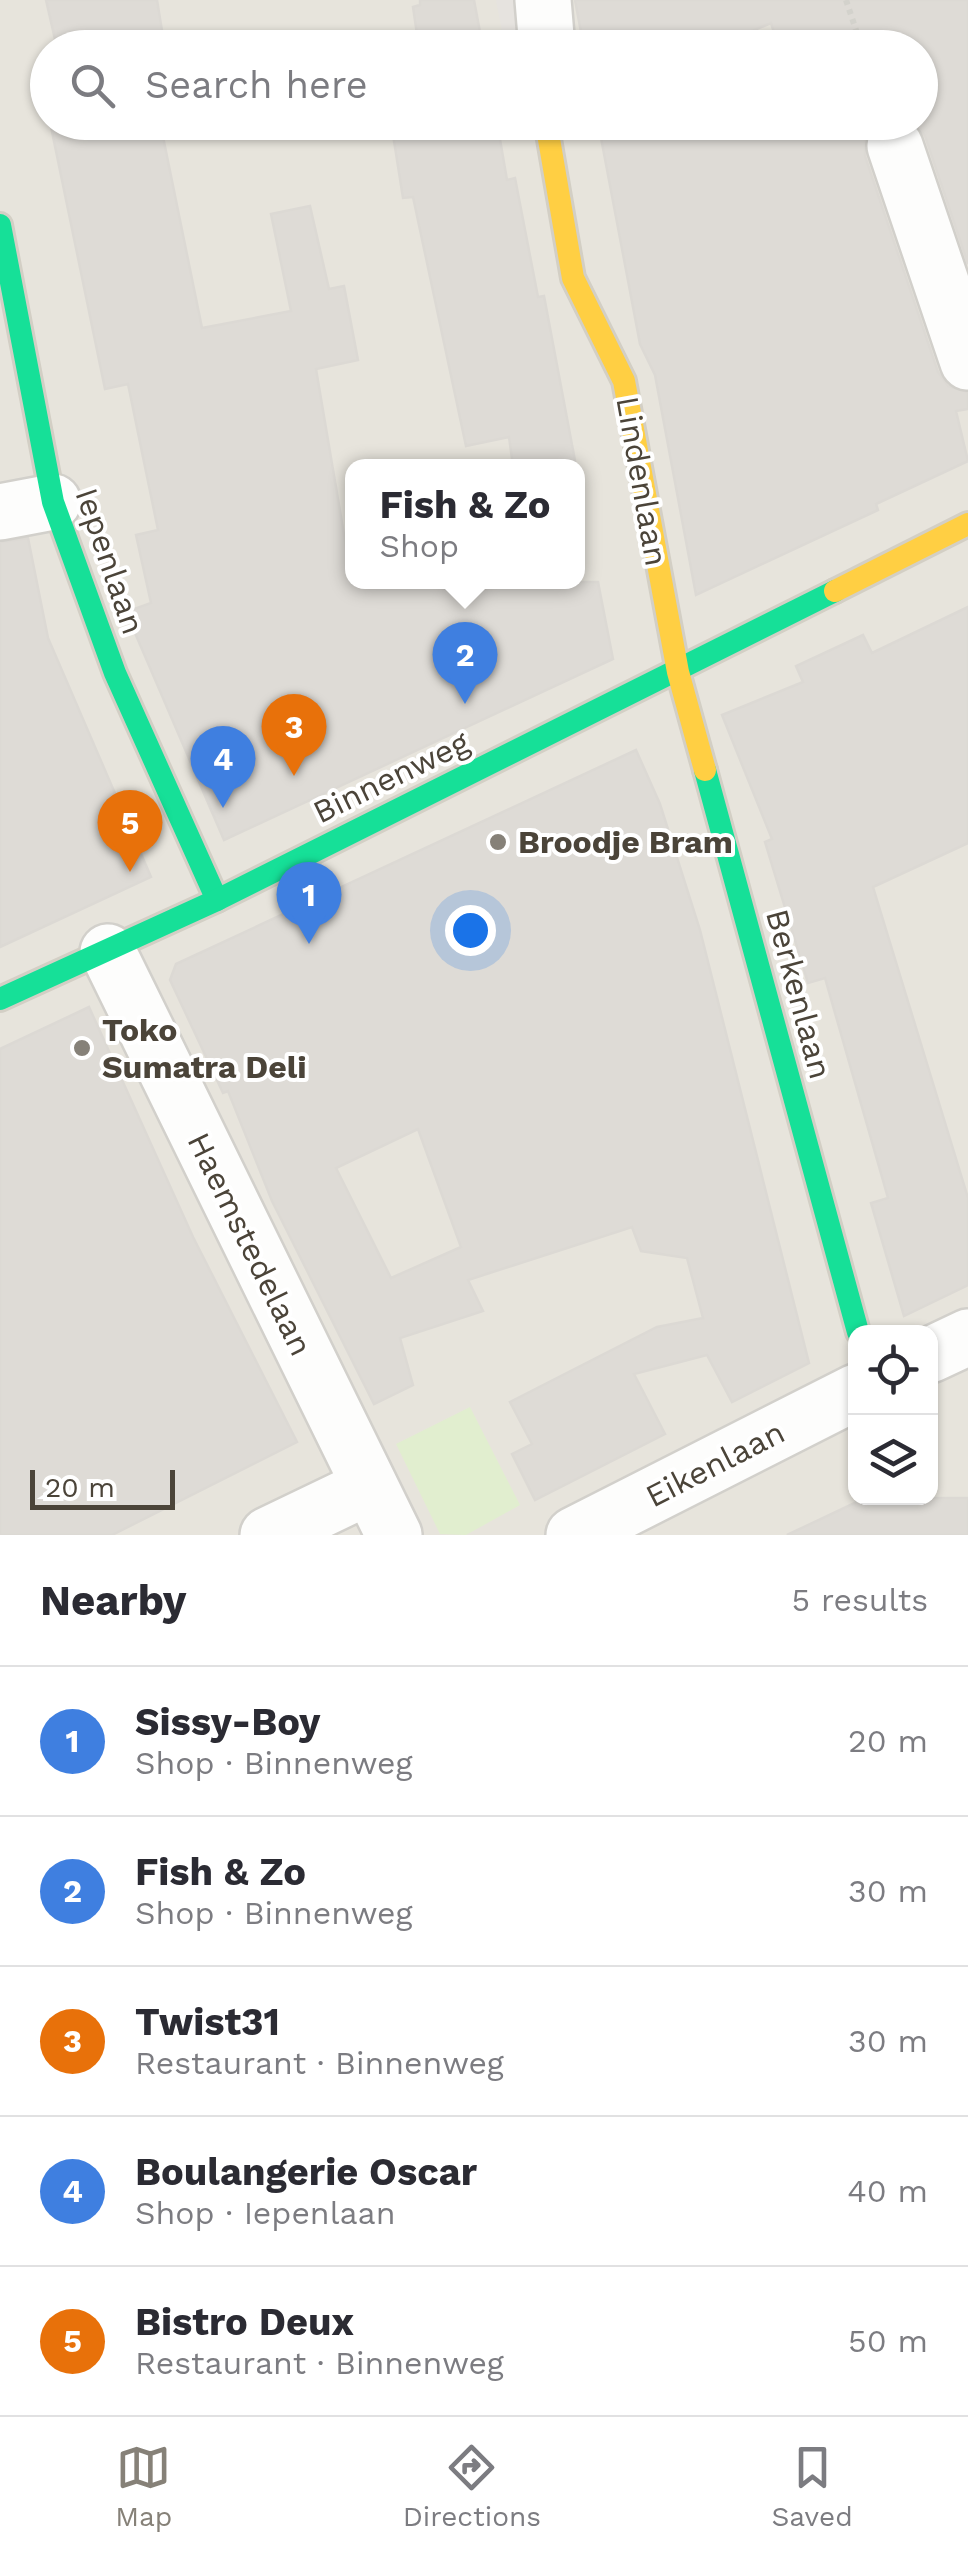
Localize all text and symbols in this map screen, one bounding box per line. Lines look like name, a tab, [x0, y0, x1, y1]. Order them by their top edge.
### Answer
search box	[30, 30, 938, 140]
icon: search	[65, 58, 120, 113]
text: Search here	[145, 63, 368, 107]
street label: Lindenlaan	[608, 393, 676, 569]
popup	[345, 459, 585, 589]
street label: Iepenlaan	[67, 483, 153, 639]
text: Fish & Zo	[380, 483, 550, 527]
text: Shop	[380, 527, 459, 565]
pin: 2	[432, 622, 498, 704]
pin: 3	[262, 694, 326, 776]
street label: Binnenweg	[307, 723, 476, 831]
pin: 4	[190, 726, 256, 808]
pin: 5	[98, 790, 162, 872]
place label: Broodje Bram	[518, 823, 733, 861]
marker: Broodje Bram	[487, 831, 509, 853]
pin: 1	[276, 862, 342, 944]
your location	[445, 905, 496, 956]
street label: Berkenlaan	[758, 905, 840, 1083]
place label: Toko Sumatra Deli	[102, 1011, 307, 1086]
marker: Toko Sumatra Deli	[71, 1037, 93, 1059]
street label: Haemstedelaan	[180, 1126, 320, 1362]
map controls	[848, 1325, 938, 1505]
button: locate	[848, 1325, 938, 1415]
street label: Eikenlaan	[639, 1413, 791, 1515]
button: layers	[848, 1415, 938, 1505]
scale bar	[30, 1465, 175, 1510]
text: 20 m	[45, 1471, 115, 1504]
text: Nearby	[40, 1576, 187, 1625]
text: 5 results	[791, 1581, 928, 1619]
text: Sissy-Boy	[135, 1700, 320, 1744]
text: 1	[66, 1722, 79, 1760]
text: 20 m	[848, 1722, 928, 1760]
text: Shop · Binnenweg	[135, 1744, 412, 1782]
text: Fish & Zo	[135, 1850, 306, 1894]
text: 2	[63, 1872, 82, 1910]
text: 30 m	[848, 1872, 928, 1910]
text: Shop · Binnenweg	[135, 1894, 412, 1932]
text: Twist31	[135, 2000, 280, 2044]
text: 3	[63, 2022, 82, 2060]
text: 30 m	[848, 2022, 928, 2060]
text: Restaurant · Binnenweg	[135, 2044, 504, 2082]
text: Boulangerie Oscar	[135, 2150, 477, 2194]
text: 4	[62, 2172, 83, 2210]
text: 40 m	[847, 2172, 928, 2210]
text: Shop · Iepenlaan	[135, 2194, 395, 2232]
text: Bistro Deux	[135, 2300, 354, 2344]
text: 5	[63, 2322, 82, 2360]
text: 50 m	[848, 2322, 928, 2360]
text: Restaurant · Binnenweg	[135, 2344, 504, 2382]
tab: Map	[115, 2440, 172, 2533]
tab: Directions	[403, 2440, 541, 2533]
tab: Saved	[771, 2440, 853, 2533]

